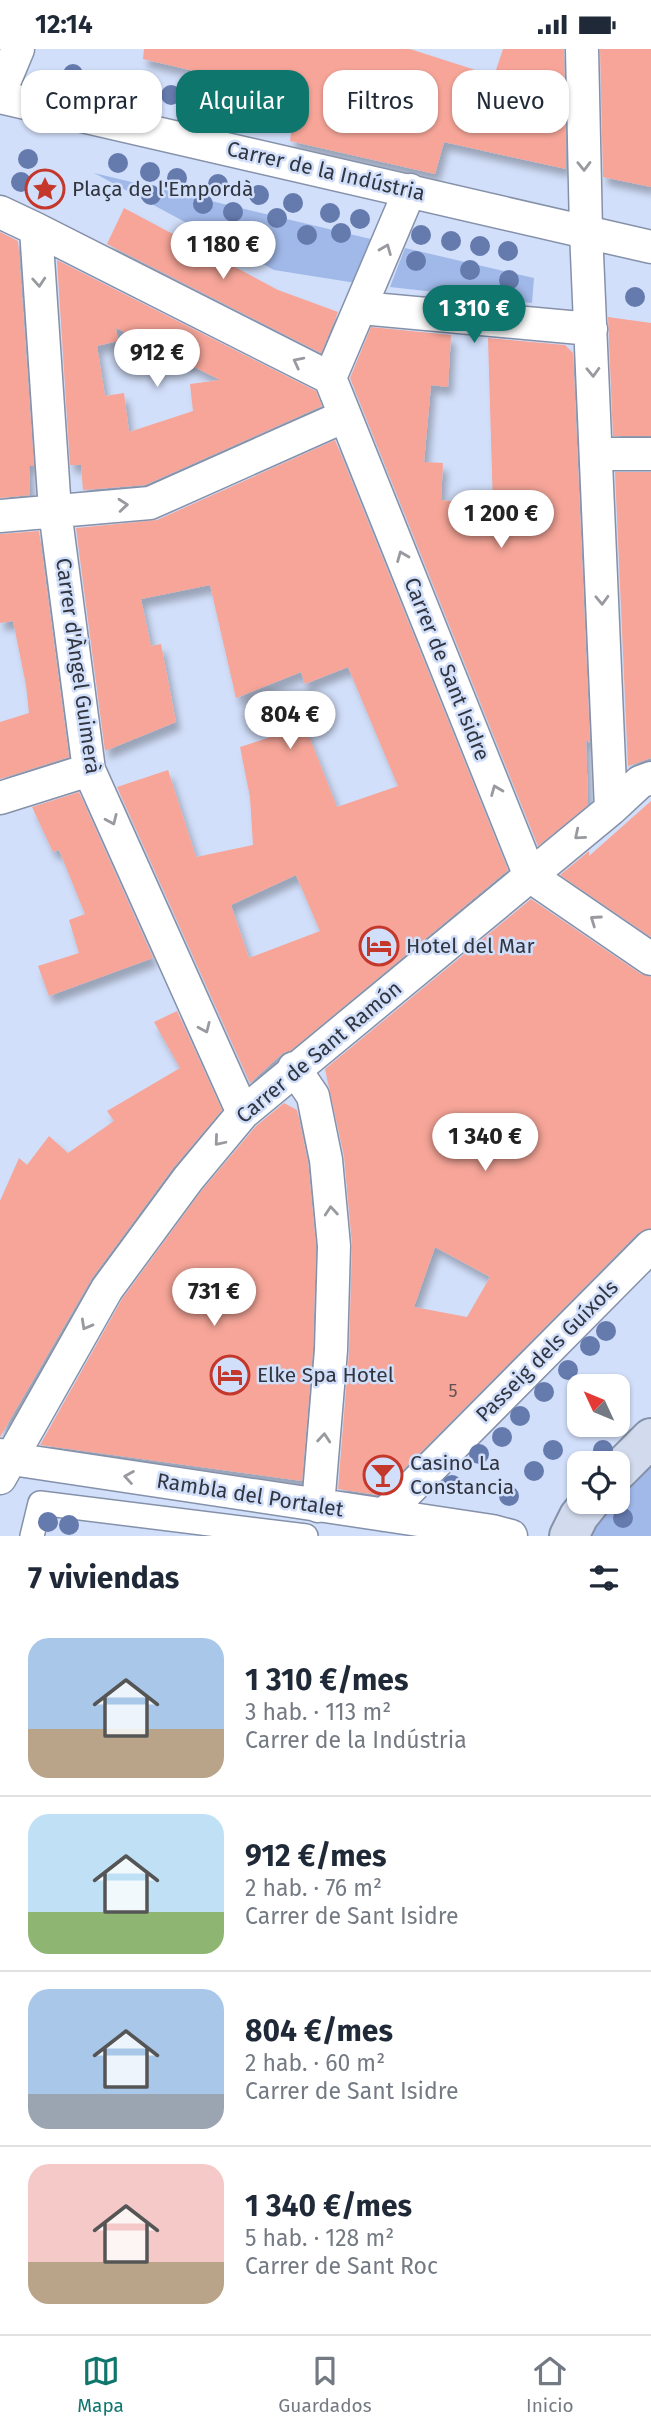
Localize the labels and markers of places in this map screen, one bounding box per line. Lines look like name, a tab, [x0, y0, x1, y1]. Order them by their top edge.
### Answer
place icon: Plaça de l'Empordà	[24, 168, 66, 210]
place label: Plaça de l'Empordà	[72, 176, 254, 202]
pin: 1 180 €	[158, 222, 288, 281]
pin: 1 310 €	[409, 285, 539, 345]
pin: 912 €	[108, 329, 206, 389]
pin: 1 200 €	[436, 491, 566, 550]
pin: 804 €	[241, 691, 339, 751]
hotel icon: Hotel del Mar	[358, 925, 400, 967]
place label: Hotel del Mar	[406, 933, 535, 959]
pin: 1 340 €	[420, 1113, 550, 1173]
pin: 731 €	[165, 1269, 263, 1328]
hotel icon: Elke Spa Hotel	[209, 1354, 251, 1396]
place label: Elke Spa Hotel	[257, 1362, 394, 1388]
place label: Casino La Constancia	[410, 1450, 514, 1500]
bar icon: Casino La Constancia	[362, 1454, 404, 1496]

